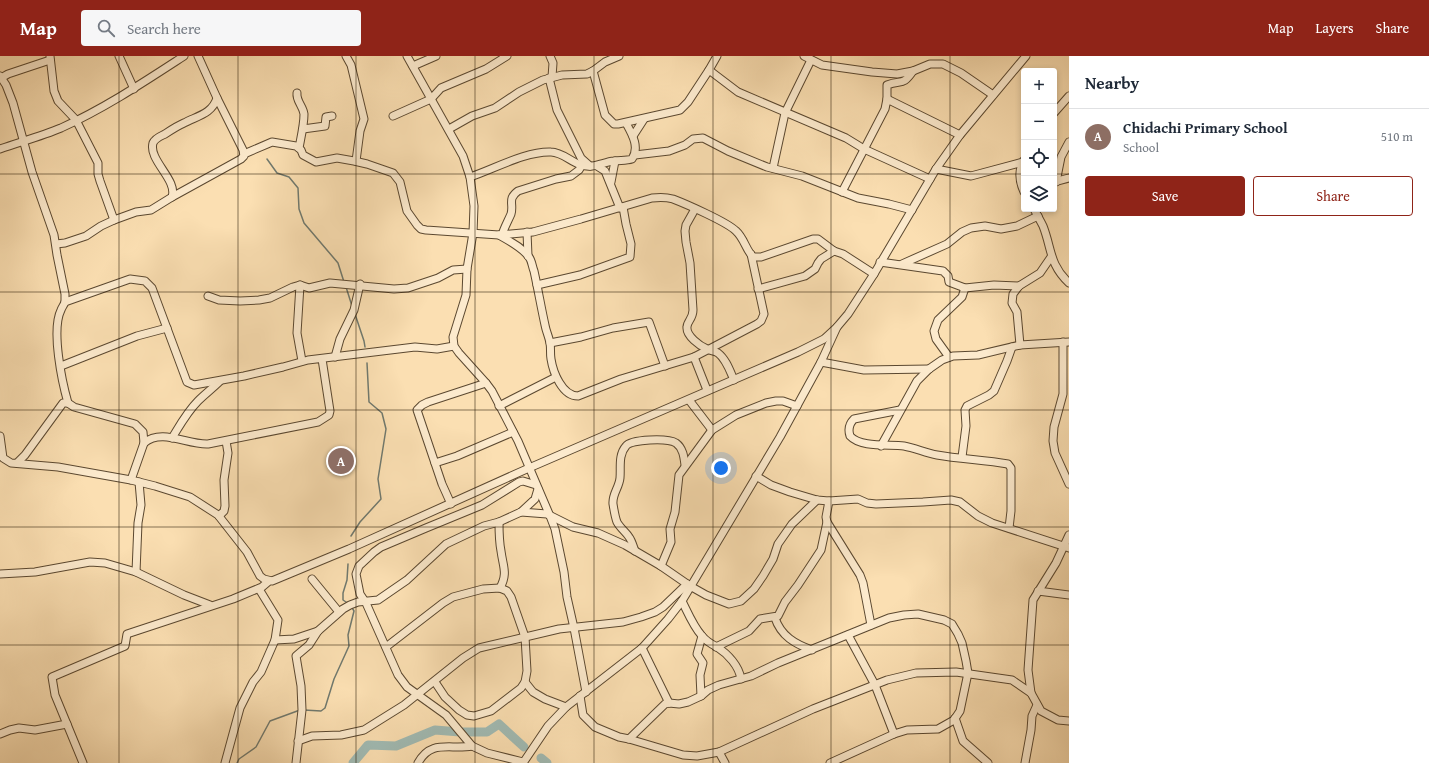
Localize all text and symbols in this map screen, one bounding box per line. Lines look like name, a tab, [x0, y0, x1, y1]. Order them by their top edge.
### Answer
search box	[81, 10, 361, 46]
text: Map	[20, 14, 57, 42]
icon: search	[95, 17, 117, 39]
text: Search here	[127, 18, 201, 39]
text: Map	[1268, 18, 1294, 38]
text: Layers	[1316, 18, 1354, 38]
text: Share	[1376, 18, 1409, 38]
map controls	[1021, 68, 1057, 212]
button: +	[1021, 68, 1057, 104]
text: Nearby	[1085, 70, 1139, 95]
button: −	[1021, 104, 1057, 140]
text: Chidachi Primary School	[1123, 117, 1288, 138]
text: A	[1094, 127, 1102, 146]
text: 510 m	[1381, 127, 1413, 146]
text: School	[1123, 138, 1159, 157]
button: locate	[1021, 140, 1057, 176]
button: layers	[1021, 176, 1057, 212]
button: Save	[1085, 176, 1245, 216]
button: Share	[1253, 176, 1413, 216]
pin: A	[328, 446, 354, 476]
your location	[711, 458, 731, 478]

